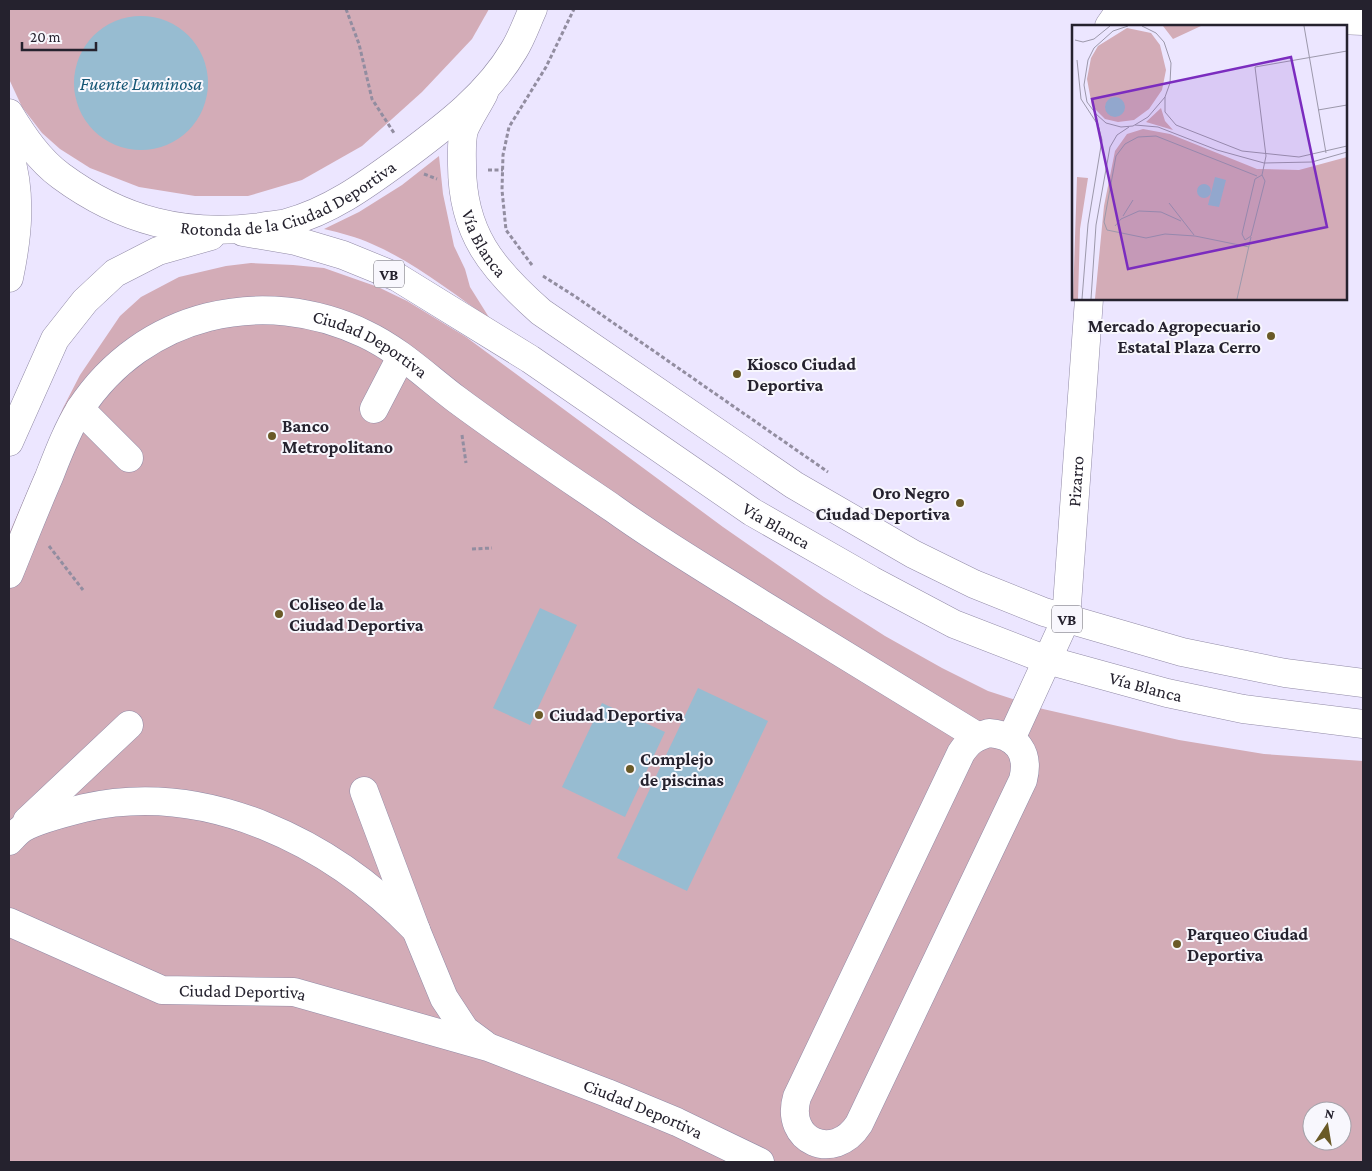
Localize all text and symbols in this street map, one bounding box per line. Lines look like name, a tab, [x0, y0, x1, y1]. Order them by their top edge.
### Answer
scale bar	[22, 20, 96, 52]
inset map	[1072, 25, 1347, 300]
text: 20 m	[30, 29, 61, 45]
water label: Fuente Luminosa	[80, 73, 202, 94]
street label: Rotonda de la Ciudad Deportiva	[179, 157, 400, 240]
street label: Vía Blanca	[458, 207, 511, 281]
road number: VB	[374, 260, 404, 288]
street label: Ciudad Deportiva	[311, 306, 431, 382]
place label: Mercado Agropecuario Estatal Plaza Cerro	[1088, 316, 1261, 357]
marker: Mercado Agropecuario Estatal Plaza Cerro	[1265, 330, 1277, 342]
place label: Kiosco Ciudad Deportiva	[747, 354, 856, 395]
marker: Kiosco Ciudad Deportiva	[731, 368, 743, 380]
place label: Banco Metropolitano	[282, 416, 393, 457]
marker: Banco Metropolitano	[266, 430, 278, 442]
street label: Pizarro	[1064, 455, 1088, 508]
place label: Oro Negro Ciudad Deportiva	[815, 483, 950, 524]
marker: Oro Negro Ciudad Deportiva	[954, 497, 966, 509]
street label: Vía Blanca	[739, 498, 814, 553]
place label: Coliseo de la Ciudad Deportiva	[289, 594, 424, 635]
road number: VB	[1052, 606, 1082, 632]
marker: Coliseo de la Ciudad Deportiva	[273, 608, 285, 620]
street label: Vía Blanca	[1107, 668, 1184, 706]
place label: Ciudad Deportiva	[549, 705, 684, 725]
marker: Ciudad Deportiva	[533, 709, 545, 721]
place label: Complejo de piscinas	[640, 749, 724, 790]
marker: Complejo de piscinas	[624, 763, 636, 775]
place label: Parqueo Ciudad Deportiva	[1187, 924, 1308, 965]
marker: Parqueo Ciudad Deportiva	[1171, 938, 1183, 950]
street label: Ciudad Deportiva	[179, 980, 309, 1005]
street label: Ciudad Deportiva	[581, 1075, 706, 1143]
north arrow	[1302, 1101, 1352, 1151]
text: N	[1323, 1104, 1336, 1122]

